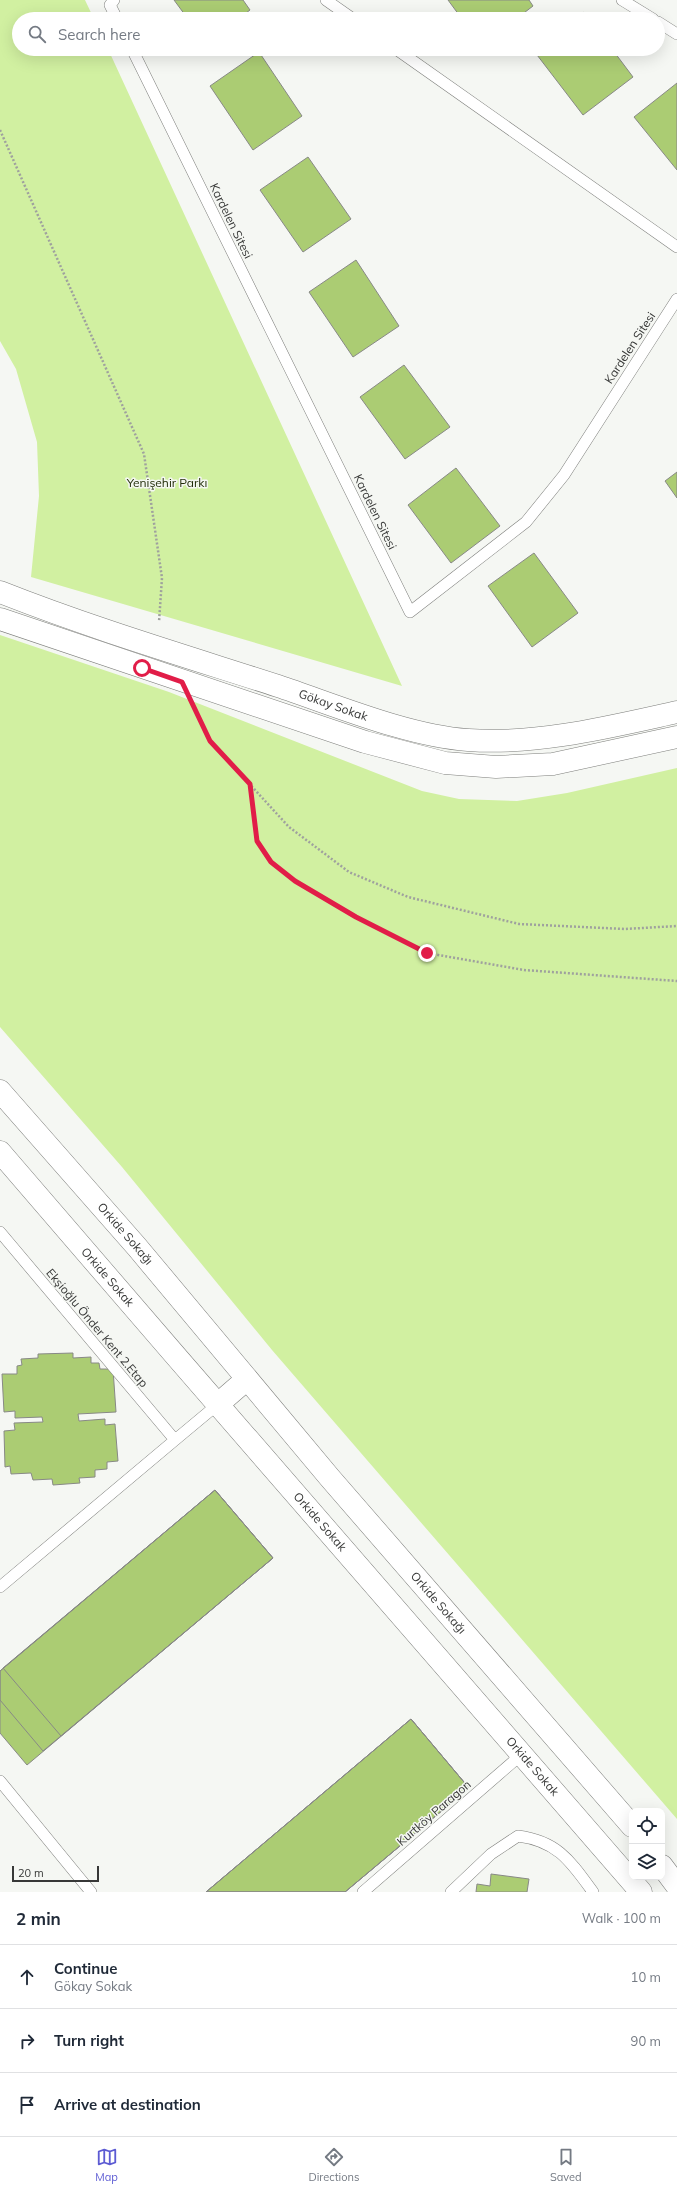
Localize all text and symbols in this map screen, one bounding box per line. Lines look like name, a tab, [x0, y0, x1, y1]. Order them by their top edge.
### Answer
search box	[12, 12, 665, 56]
icon: search	[26, 23, 48, 45]
text: Search here	[58, 25, 140, 44]
street label: Kardelen Sitesi	[207, 181, 256, 261]
street label: Kardelen Sitesi	[601, 309, 658, 386]
street label: Kardelen Sitesi	[351, 472, 400, 552]
park label: Yenişehir Parkı	[126, 475, 207, 490]
route start	[133, 659, 151, 677]
street label: Gökay Sokak	[297, 686, 371, 724]
route end	[418, 944, 436, 962]
street label: Orkide Sokağı	[95, 1199, 157, 1268]
street label: Orkide Sokak	[78, 1244, 138, 1310]
street label: Ekşioğlu Önder Kent 2.Etap	[43, 1265, 151, 1390]
street label: Orkide Sokak	[291, 1489, 351, 1555]
street label: Orkide Sokağı	[408, 1568, 470, 1637]
street label: Orkide Sokak	[503, 1733, 563, 1799]
street label: Kurtköy Paragon	[394, 1776, 474, 1849]
map controls	[629, 1808, 665, 1880]
button: locate	[629, 1808, 665, 1844]
button: layers	[629, 1844, 665, 1880]
scale bar	[12, 1864, 99, 1883]
text: 20 m	[18, 1866, 44, 1880]
text: 2 min	[16, 1908, 61, 1929]
text: Walk · 100 m	[582, 1910, 661, 1926]
text: Continue	[54, 1959, 117, 1978]
icon: ahead	[16, 1966, 38, 1988]
text: 10 m	[631, 1969, 661, 1985]
text: Gökay Sokak	[54, 1978, 132, 1994]
icon: right	[16, 2030, 38, 2052]
text: Turn right	[54, 2031, 124, 2050]
text: 90 m	[631, 2033, 661, 2049]
icon: arrive	[16, 2094, 38, 2116]
text: Arrive at destination	[54, 2095, 201, 2114]
tab: Map	[95, 2146, 118, 2184]
tab: Directions	[309, 2146, 359, 2184]
tab: Saved	[550, 2146, 582, 2184]

